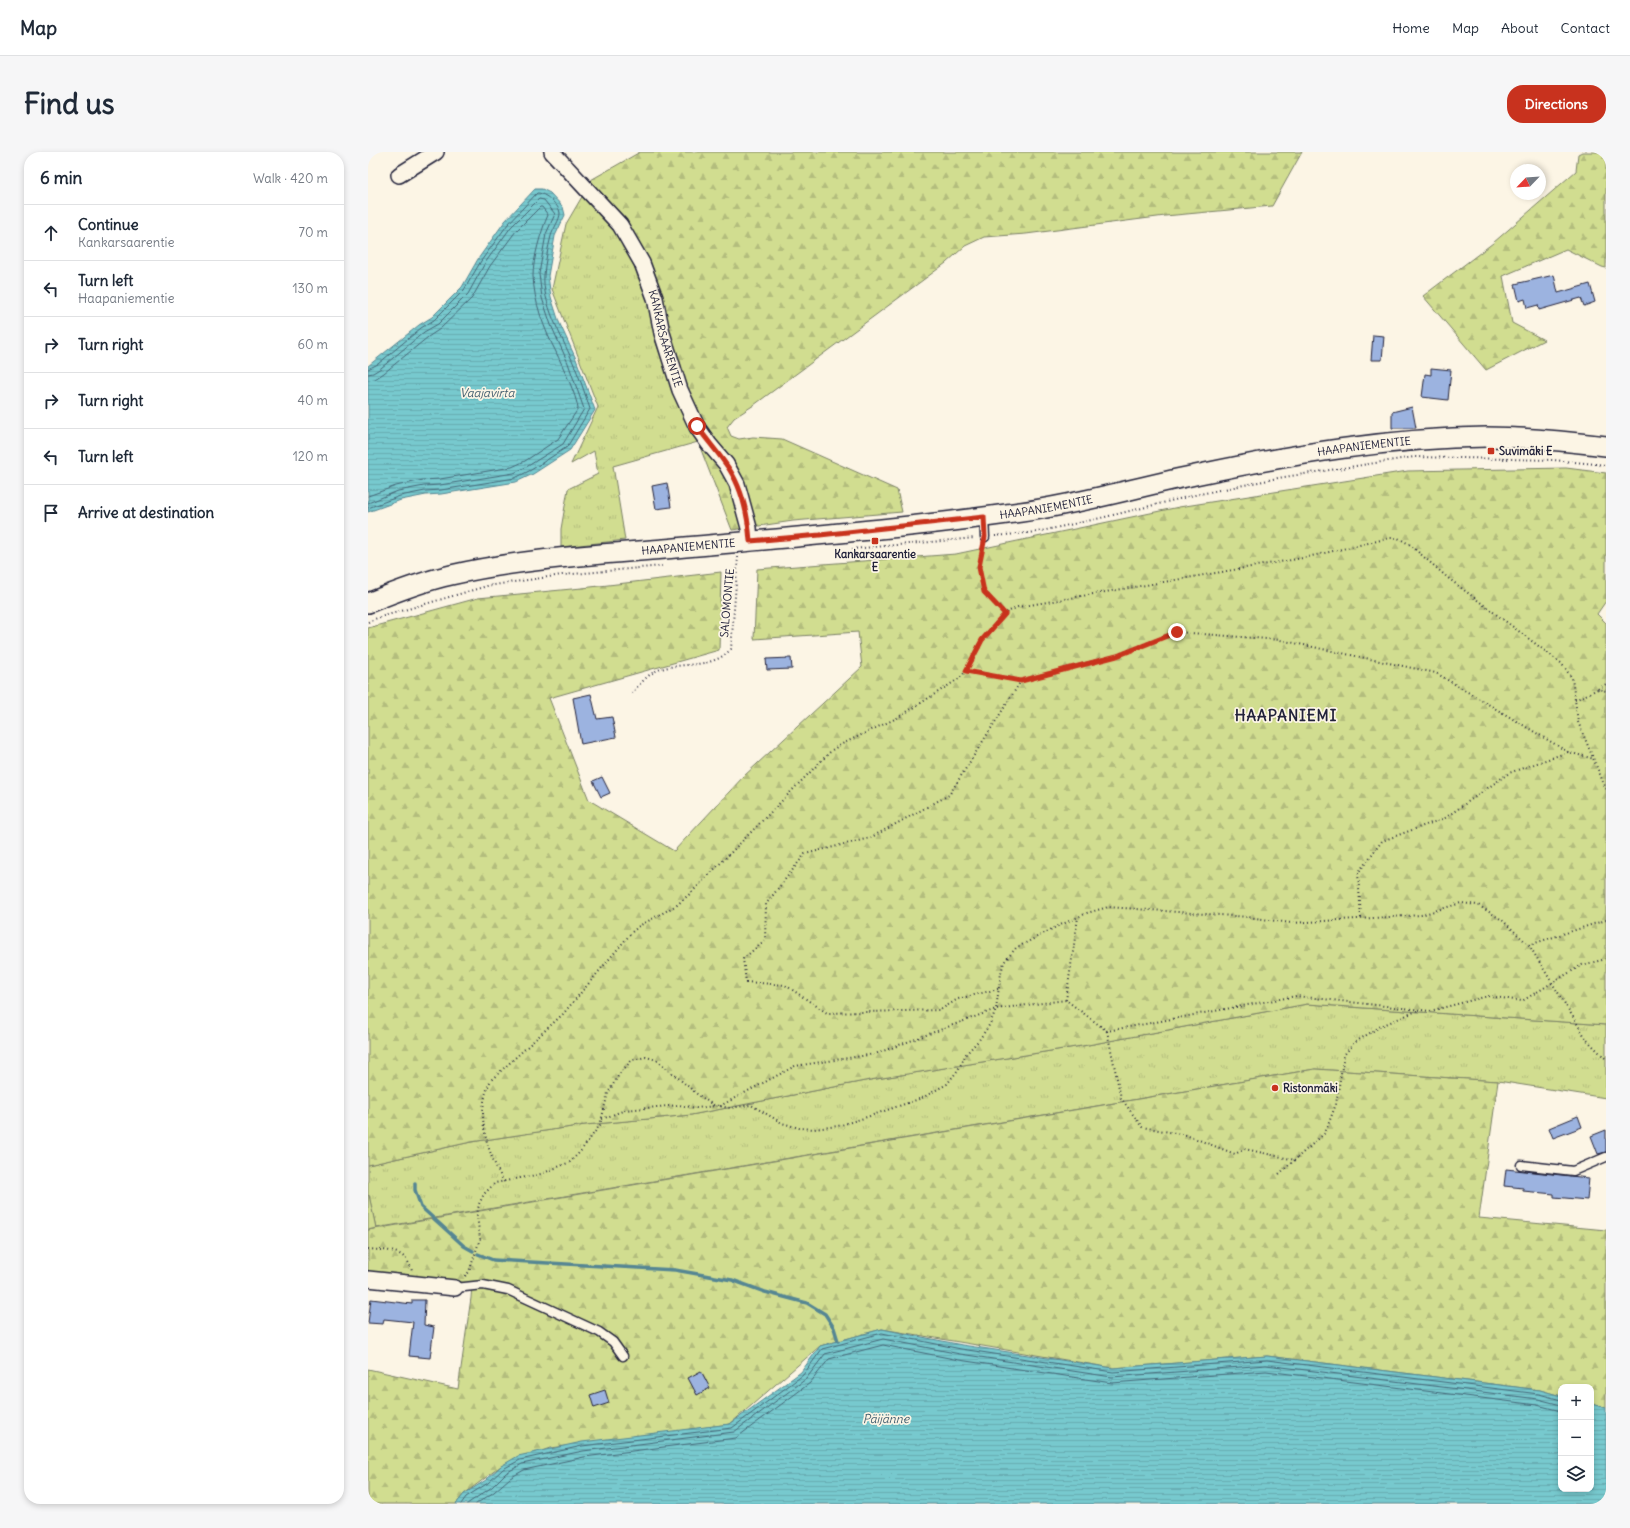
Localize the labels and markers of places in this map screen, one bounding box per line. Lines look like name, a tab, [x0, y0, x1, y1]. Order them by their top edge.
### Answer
place label: Suvimäki E	[1499, 444, 1553, 458]
marker: Suvimäki E	[1486, 446, 1496, 456]
marker: Kankarsaarentie E	[870, 536, 880, 546]
place label: Kankarsaarentie E	[834, 547, 916, 574]
place label: Ristonmäki	[1283, 1081, 1338, 1095]
marker: Ristonmäki	[1270, 1083, 1280, 1093]

